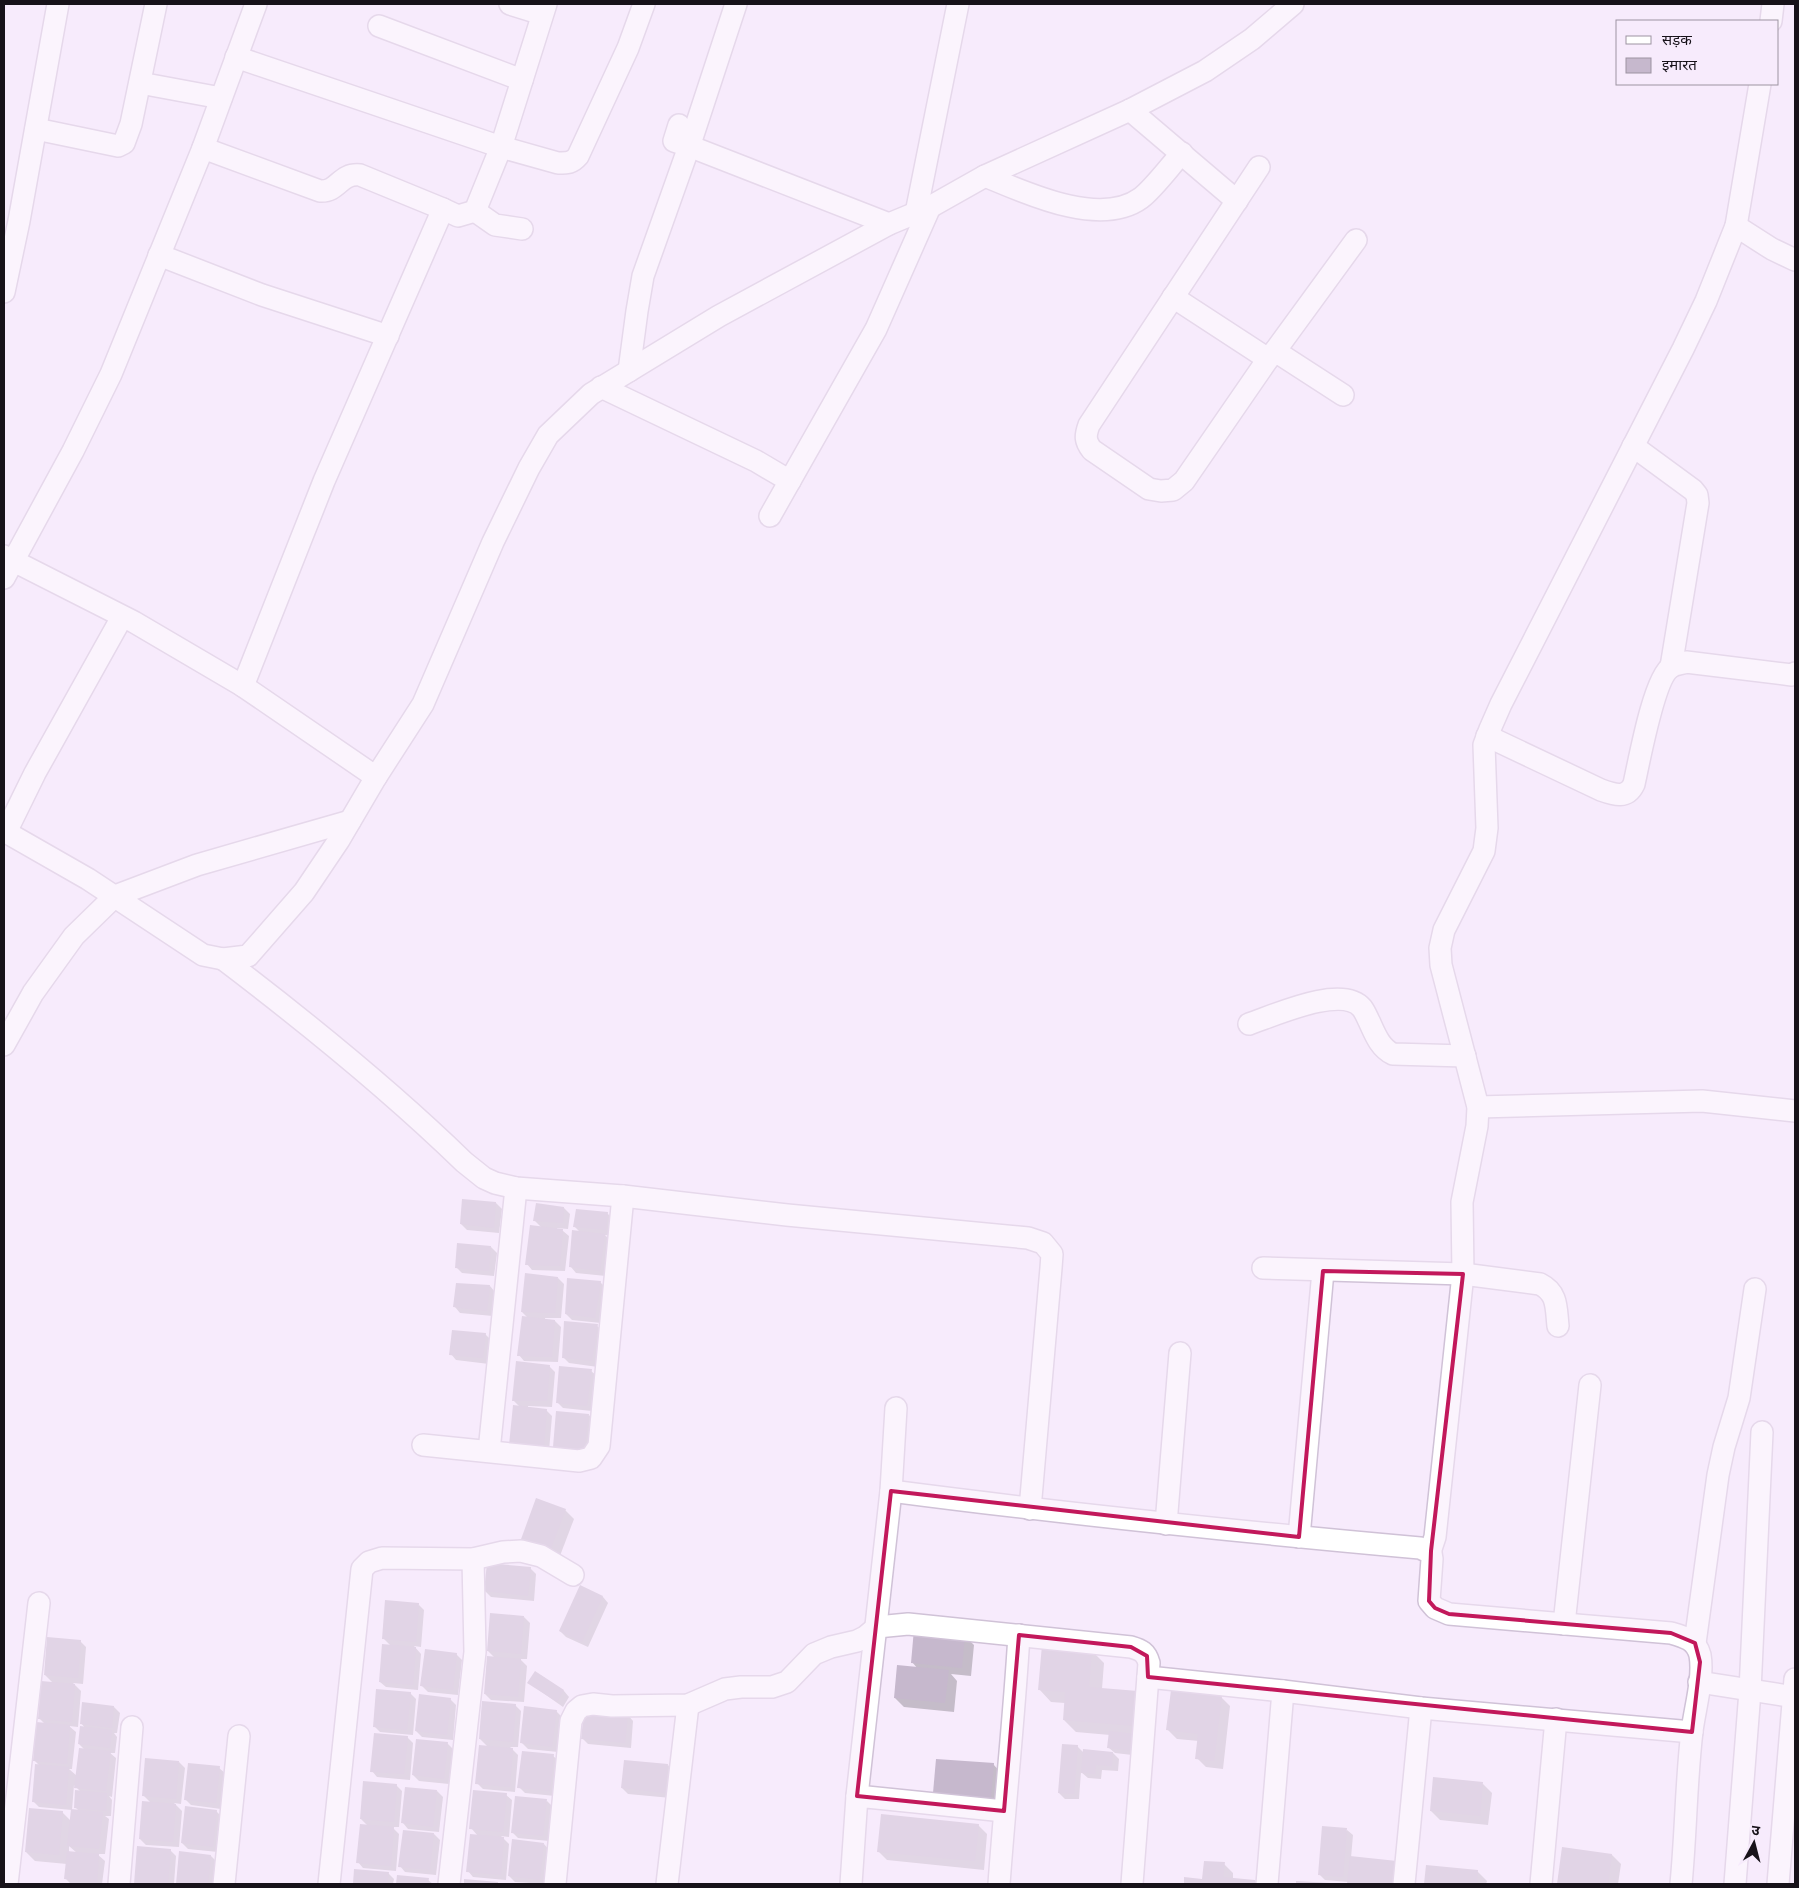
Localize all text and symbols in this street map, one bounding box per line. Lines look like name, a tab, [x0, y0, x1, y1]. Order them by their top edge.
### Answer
legend	[1616, 20, 1779, 85]
text: सड़क	[1662, 31, 1692, 50]
text: इमारत	[1662, 56, 1697, 75]
north arrow	[1729, 1818, 1779, 1868]
text: उ	[1750, 1822, 1761, 1840]

